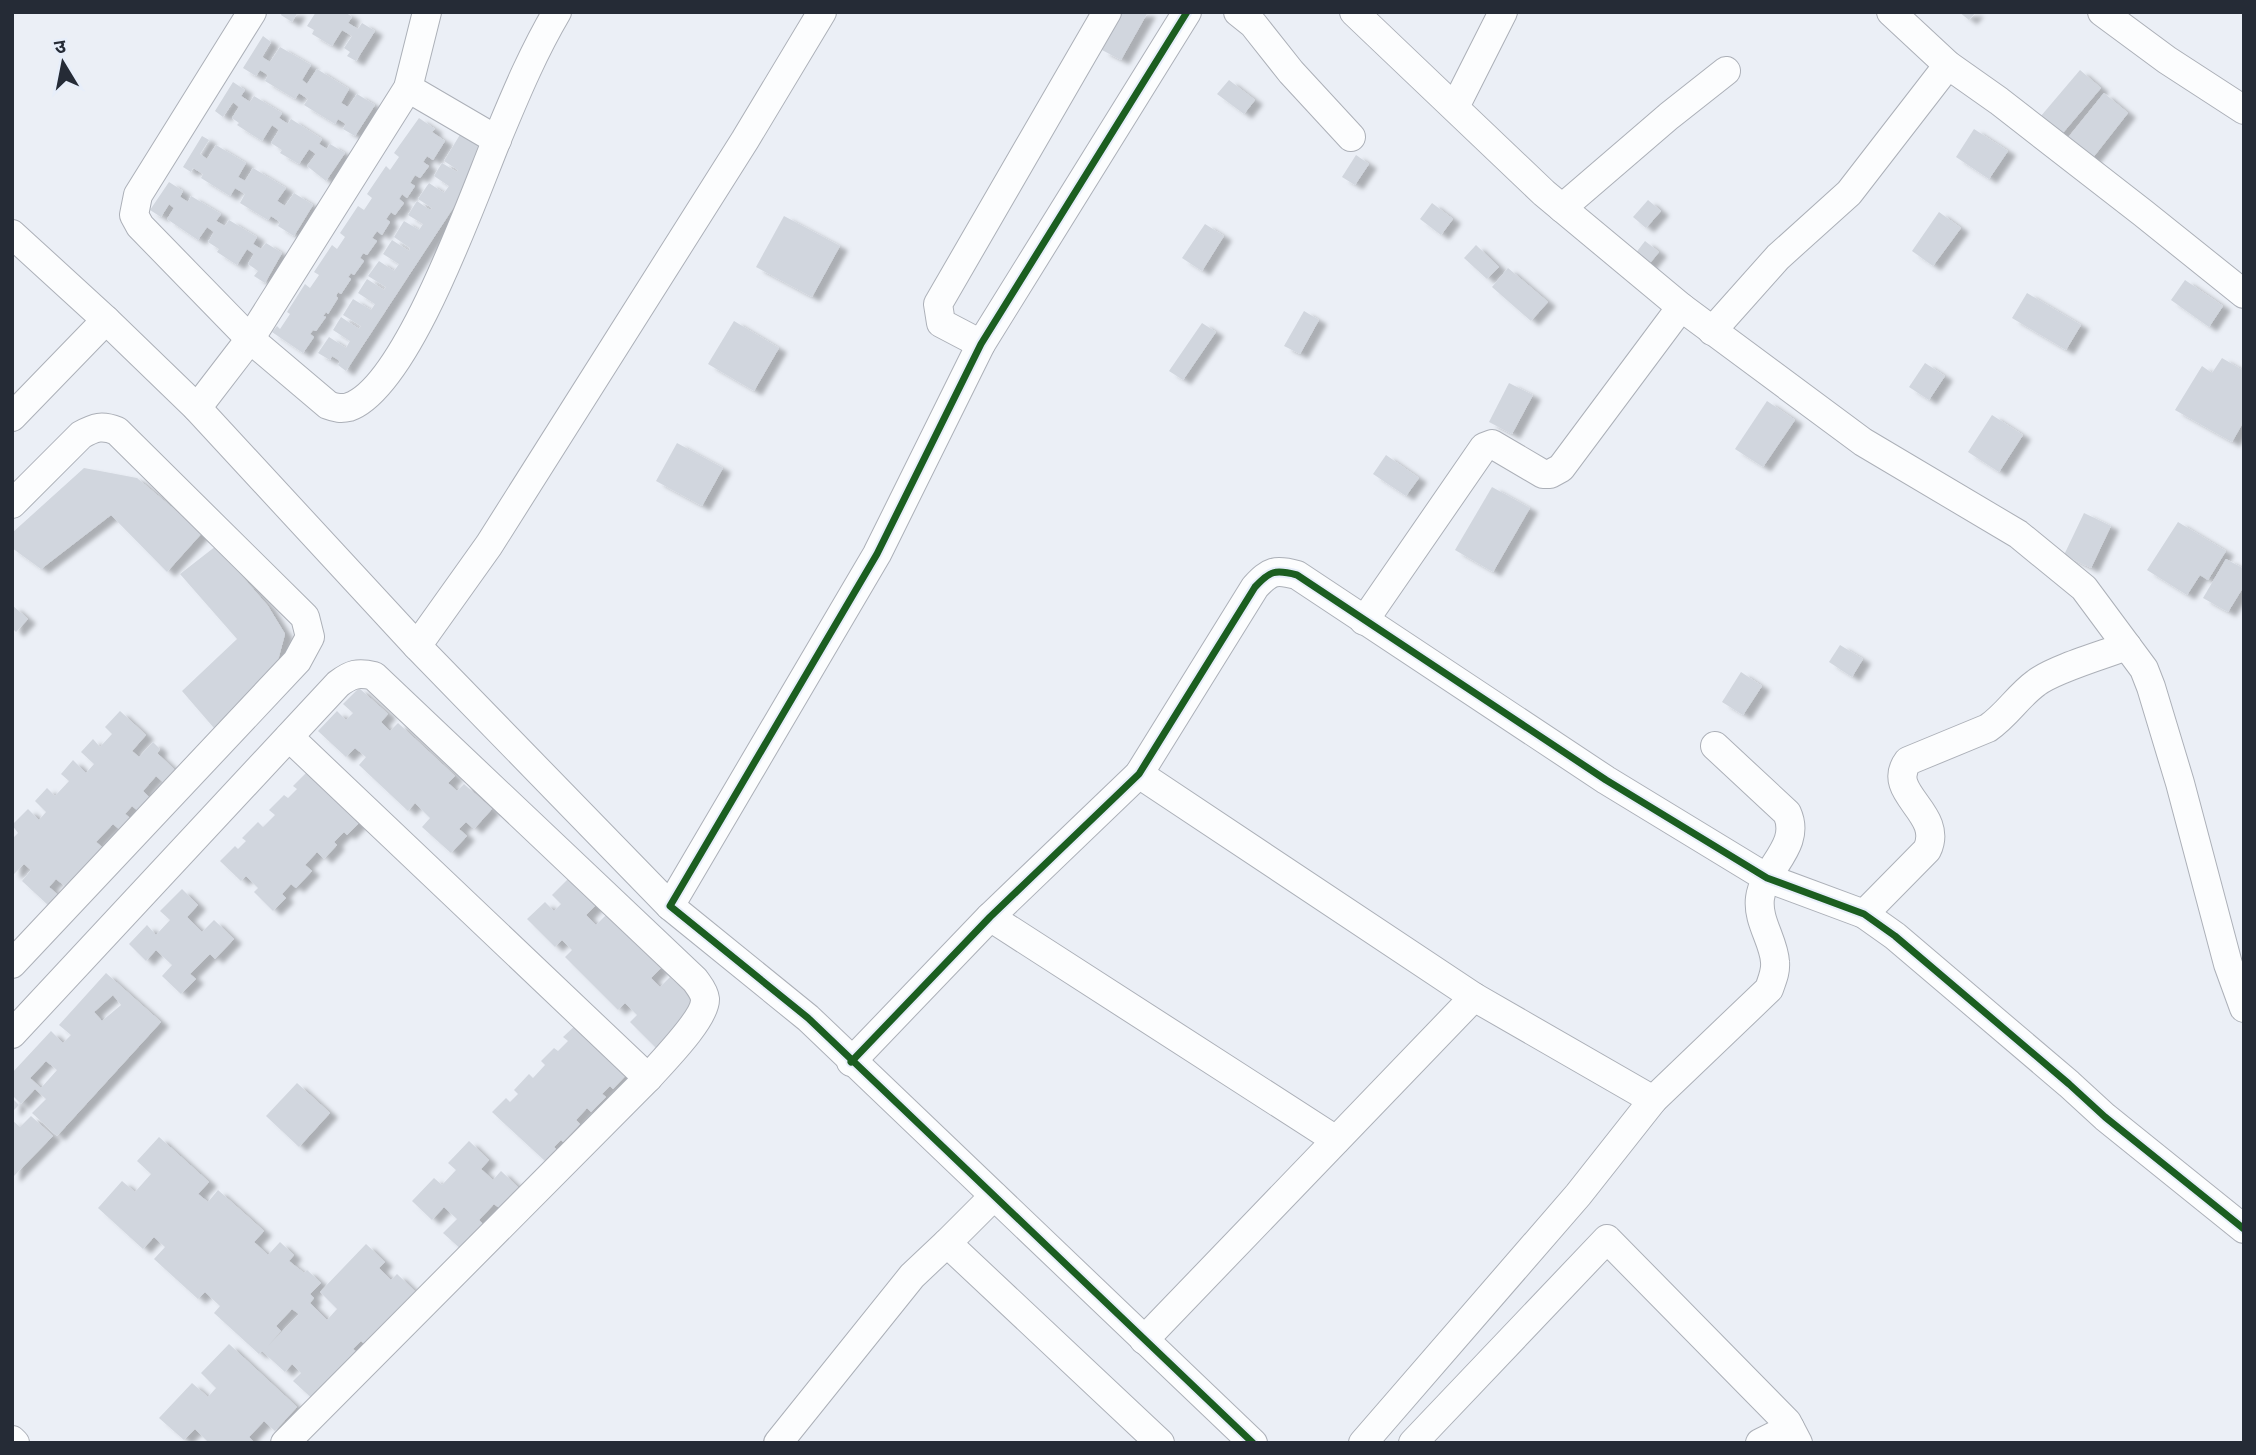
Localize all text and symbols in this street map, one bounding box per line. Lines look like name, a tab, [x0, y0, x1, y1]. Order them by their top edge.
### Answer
north arrow	[28, 28, 98, 98]
text: उ	[53, 35, 68, 58]

